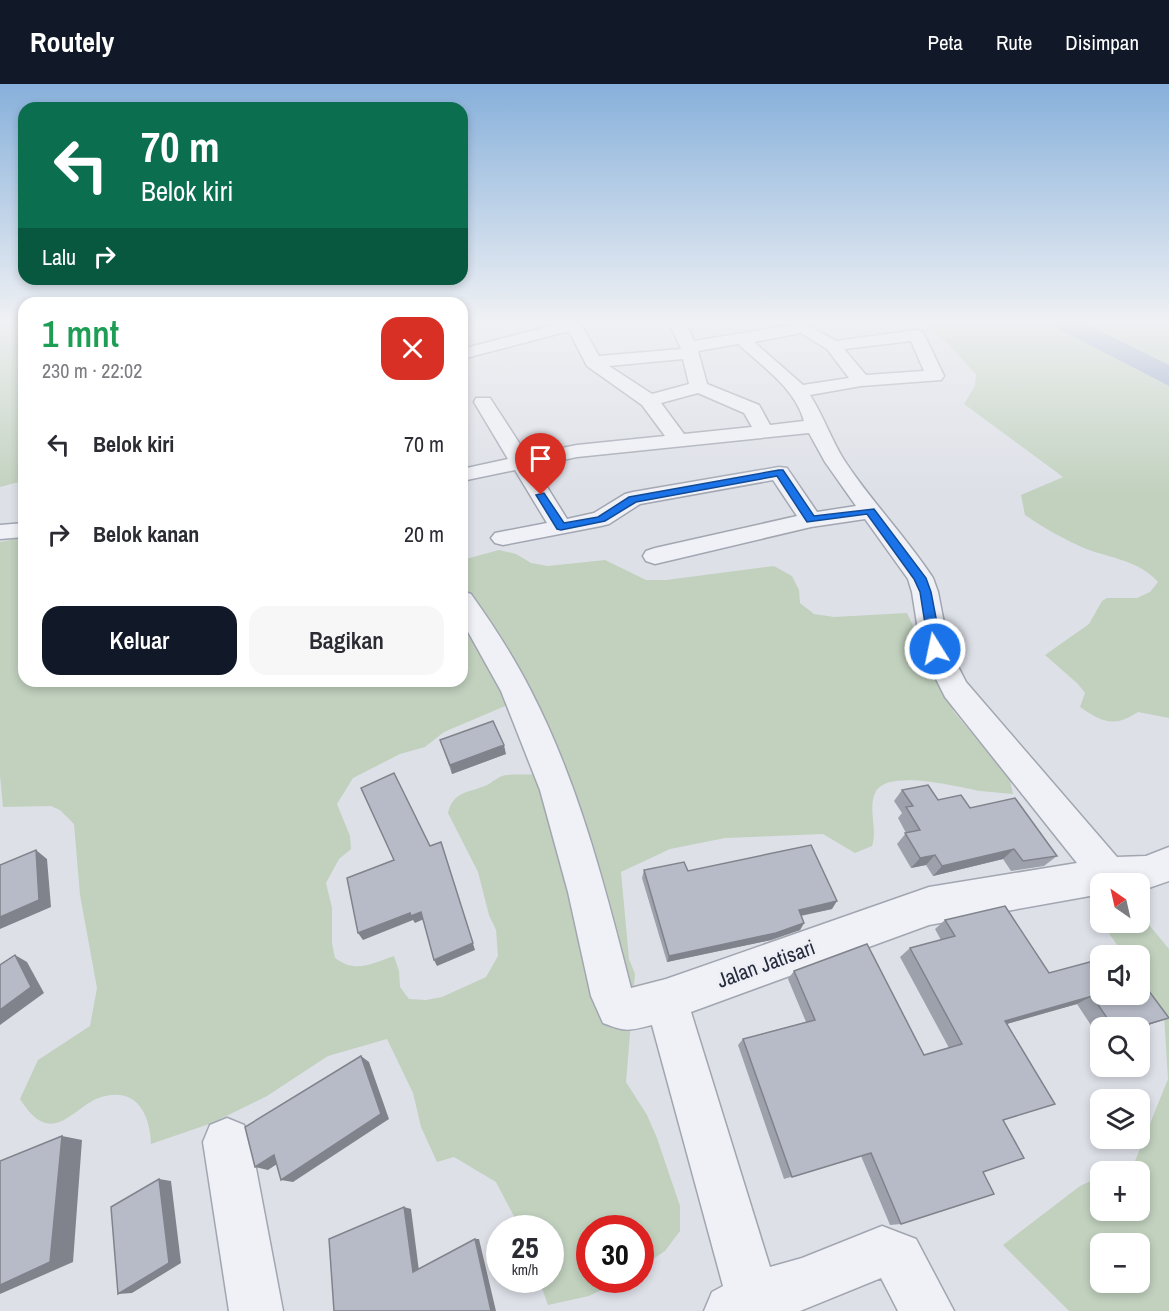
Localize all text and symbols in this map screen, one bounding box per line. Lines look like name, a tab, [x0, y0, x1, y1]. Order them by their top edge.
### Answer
text: Routely	[30, 23, 114, 61]
text: Peta	[927, 28, 963, 57]
text: Rute	[996, 28, 1032, 57]
text: Disimpan	[1065, 28, 1139, 57]
text: 70 m	[141, 119, 220, 175]
icon: left	[42, 126, 120, 204]
text: Belok kiri	[141, 173, 233, 209]
icon: right	[88, 240, 121, 273]
text: Lalu	[42, 242, 76, 272]
text: 1 mnt	[42, 310, 119, 358]
button: close	[381, 317, 444, 380]
text: 230 m · 22:02	[42, 357, 142, 384]
icon: left	[42, 428, 75, 461]
text: Belok kiri	[93, 429, 174, 459]
text: 70 m	[404, 429, 444, 459]
pin	[515, 433, 566, 495]
icon: arrive	[524, 442, 557, 475]
icon: right	[42, 518, 75, 551]
text: Belok kanan	[93, 519, 199, 549]
text: 20 m	[404, 519, 444, 549]
button: Keluar	[42, 606, 237, 675]
button: Bagikan	[249, 606, 444, 675]
position arrow	[903, 617, 967, 681]
north arrow	[1090, 873, 1150, 933]
map controls	[1090, 873, 1150, 1293]
street label: Jalan Jatisari	[713, 932, 819, 995]
button: sound	[1090, 945, 1150, 1005]
button: search	[1090, 1017, 1150, 1077]
button: layers	[1090, 1089, 1150, 1149]
button: +	[1090, 1161, 1150, 1221]
speed limit sign: 30	[576, 1215, 654, 1293]
text: 25	[511, 1227, 539, 1267]
button: −	[1090, 1233, 1150, 1293]
text: km/h	[512, 1259, 538, 1280]

